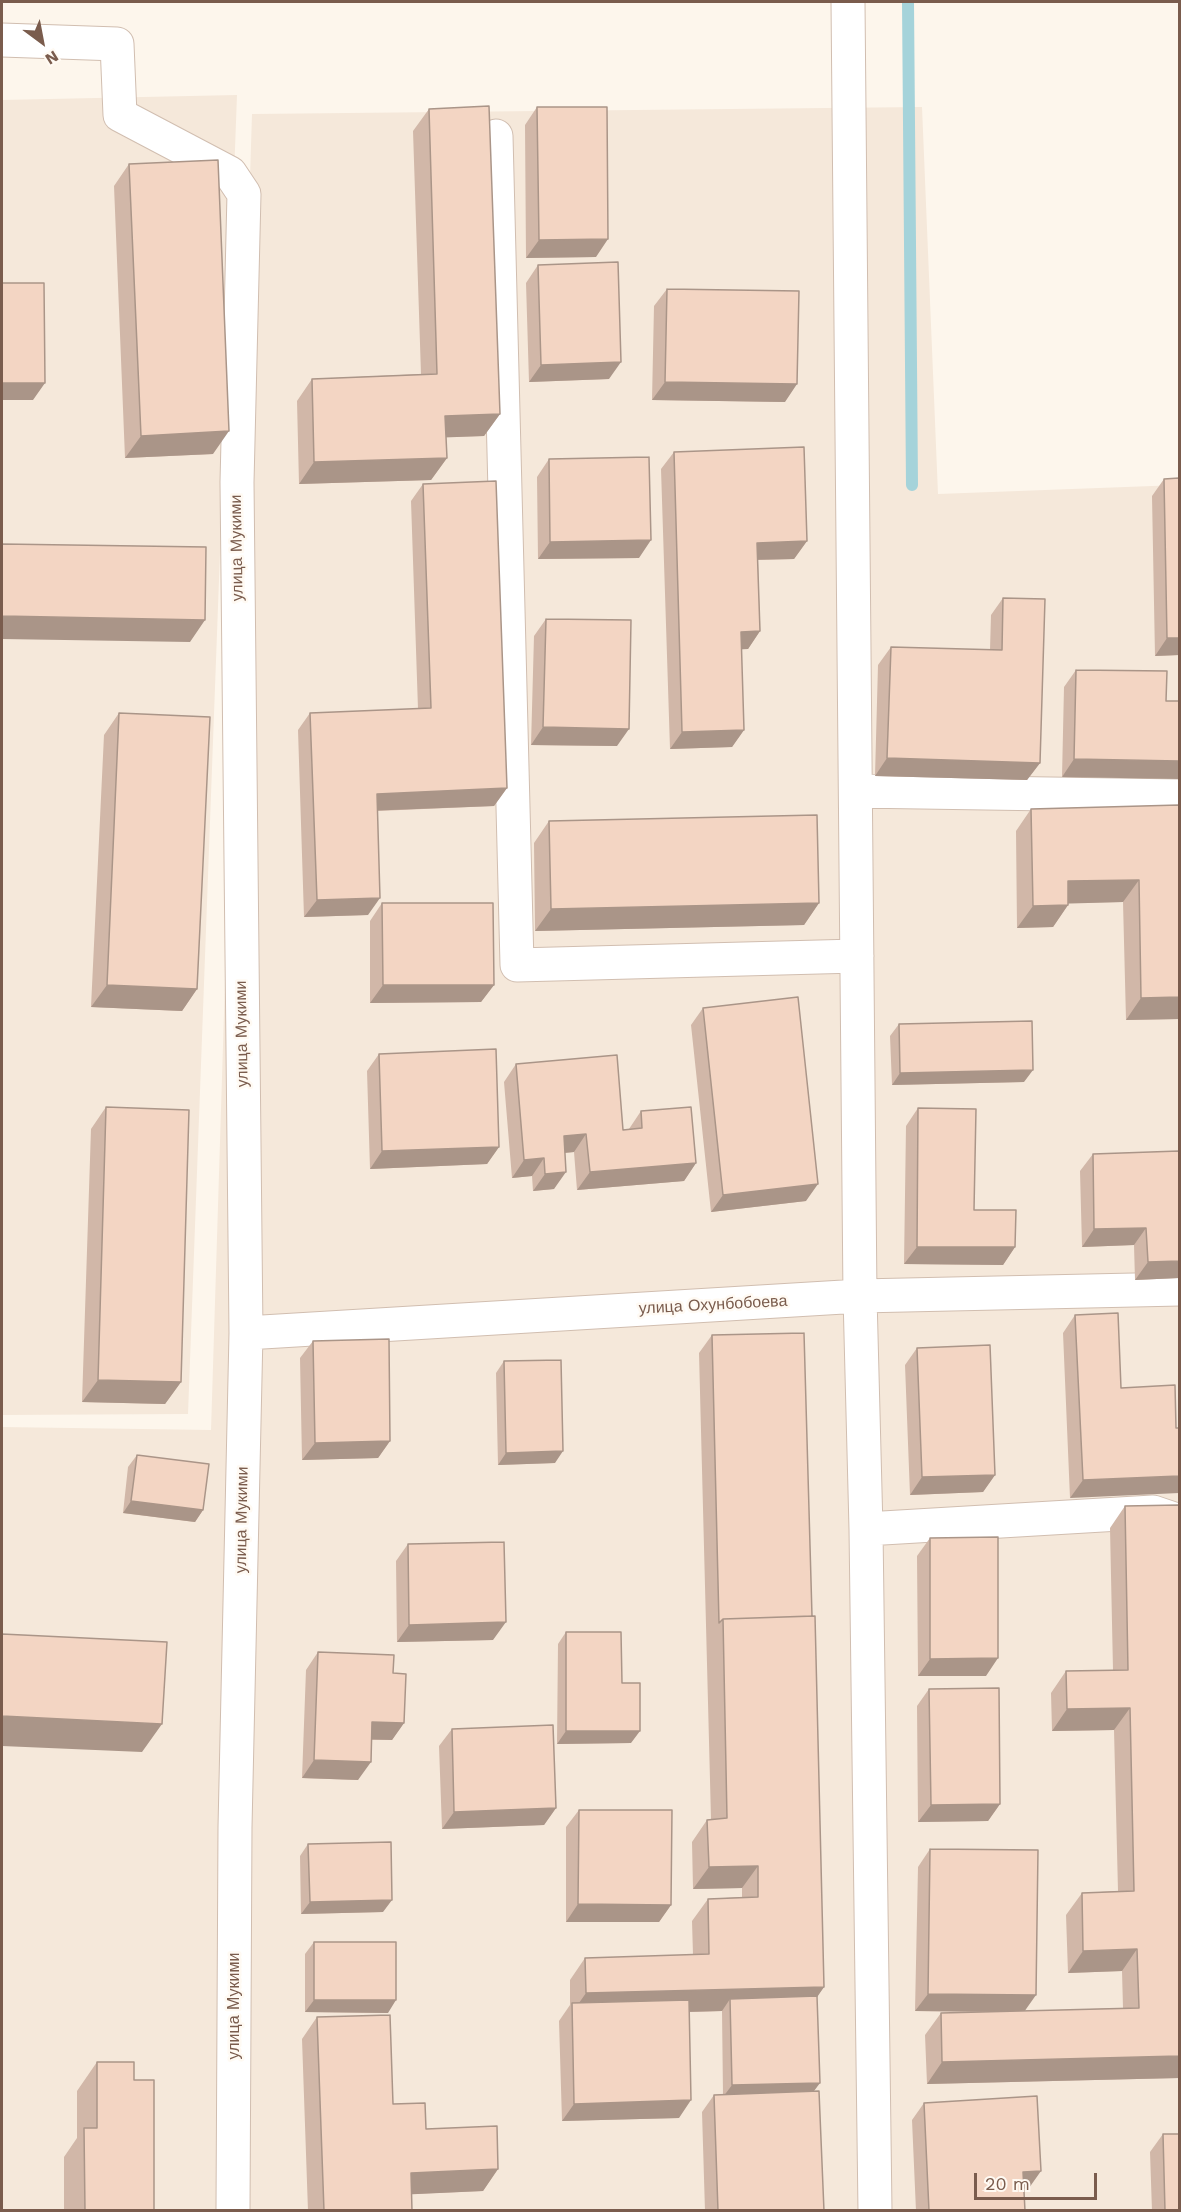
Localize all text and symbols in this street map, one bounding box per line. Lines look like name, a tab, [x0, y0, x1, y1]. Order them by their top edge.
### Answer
north arrow	[12, 12, 72, 72]
text: N	[42, 46, 62, 69]
street label: улица Мукими	[226, 494, 248, 602]
street label: улица Мукими	[231, 980, 253, 1088]
street label: улица Охунбобоева	[638, 1292, 788, 1318]
street label: улица Мукими	[231, 1466, 253, 1574]
street label: улица Мукими	[224, 1953, 244, 2059]
scale bar	[977, 2161, 1100, 2199]
text: 20 m	[985, 2173, 1030, 2194]

